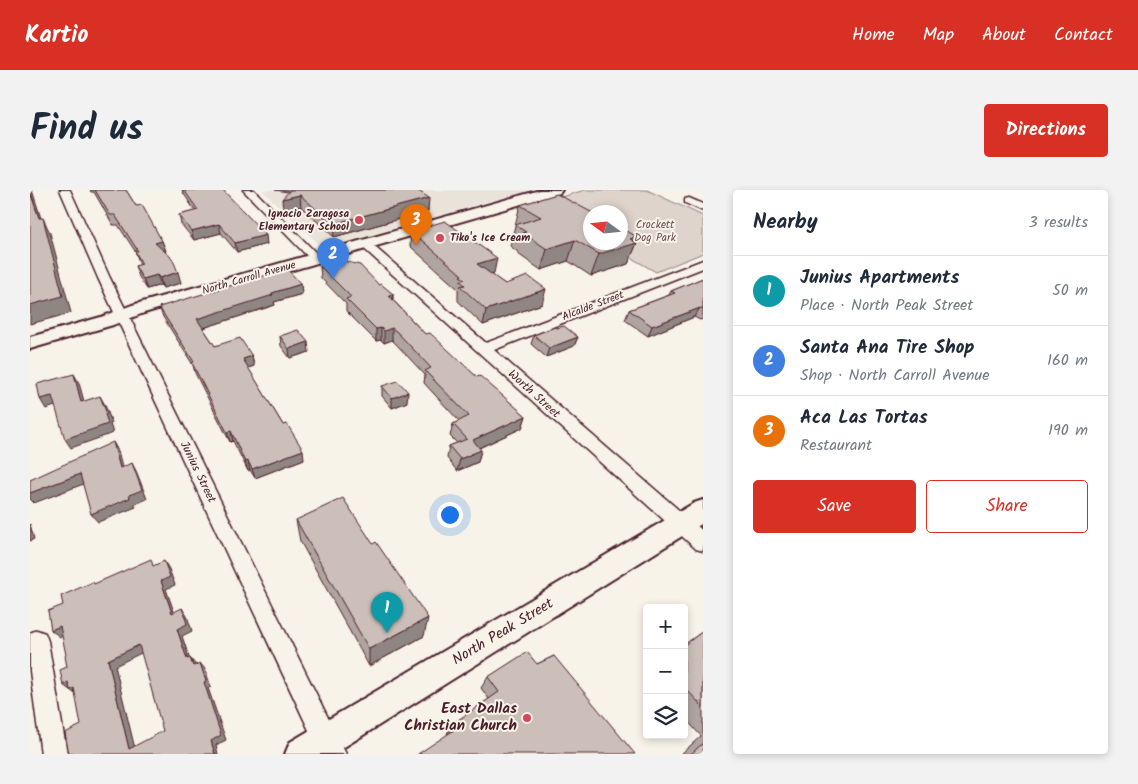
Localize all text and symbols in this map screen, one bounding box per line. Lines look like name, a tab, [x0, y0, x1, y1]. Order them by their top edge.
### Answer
text: Kartio	[25, 16, 88, 55]
text: Home	[852, 21, 895, 50]
text: Map	[923, 21, 954, 50]
text: About	[982, 21, 1026, 50]
text: Contact	[1054, 21, 1113, 50]
text: Find us	[30, 102, 143, 158]
button: Directions	[984, 104, 1108, 157]
pin: 3	[400, 204, 432, 245]
place label: Ignacio Zaragosa Elementary School	[259, 205, 349, 236]
north arrow	[583, 205, 628, 250]
text: Nearby	[753, 206, 818, 239]
text: 3 results	[1029, 210, 1088, 235]
marker: Ignacio Zaragosa Elementary School	[353, 214, 365, 226]
park label: Crockett Dog Park	[634, 216, 677, 247]
place label: Tiko's Ice Cream	[450, 229, 530, 247]
marker: Tiko's Ice Cream	[434, 232, 446, 244]
pin: 2	[317, 238, 349, 279]
street label: North Carroll Avenue	[200, 256, 298, 300]
text: Junius Apartments	[800, 263, 960, 293]
text: 1	[767, 278, 771, 303]
text: 50 m	[1052, 278, 1088, 303]
street label: Alcalde Street	[559, 286, 627, 326]
text: Place · North Peak Street	[800, 293, 974, 318]
text: Santa Ana Tire Shop	[800, 333, 975, 363]
text: 2	[764, 348, 774, 373]
text: 160 m	[1047, 348, 1088, 373]
text: Shop · North Carroll Avenue	[800, 363, 989, 388]
street label: Worth Street	[503, 365, 565, 423]
text: Aca Las Tortas	[800, 403, 928, 433]
text: 3	[765, 418, 773, 443]
text: 190 m	[1048, 418, 1088, 443]
text: Restaurant	[800, 433, 872, 458]
street label: Junius Street	[175, 438, 221, 506]
button: Save	[753, 480, 916, 533]
button: Share	[926, 480, 1088, 533]
your location	[437, 502, 463, 528]
pin: 1	[371, 592, 403, 633]
street label: North Peak Street	[448, 592, 559, 672]
map controls	[643, 604, 688, 739]
button: +	[643, 604, 688, 649]
button: −	[643, 649, 688, 694]
button: layers	[643, 694, 688, 739]
place label: East Dallas Christian Church	[404, 697, 517, 738]
marker: East Dallas Christian Church	[521, 712, 533, 724]

